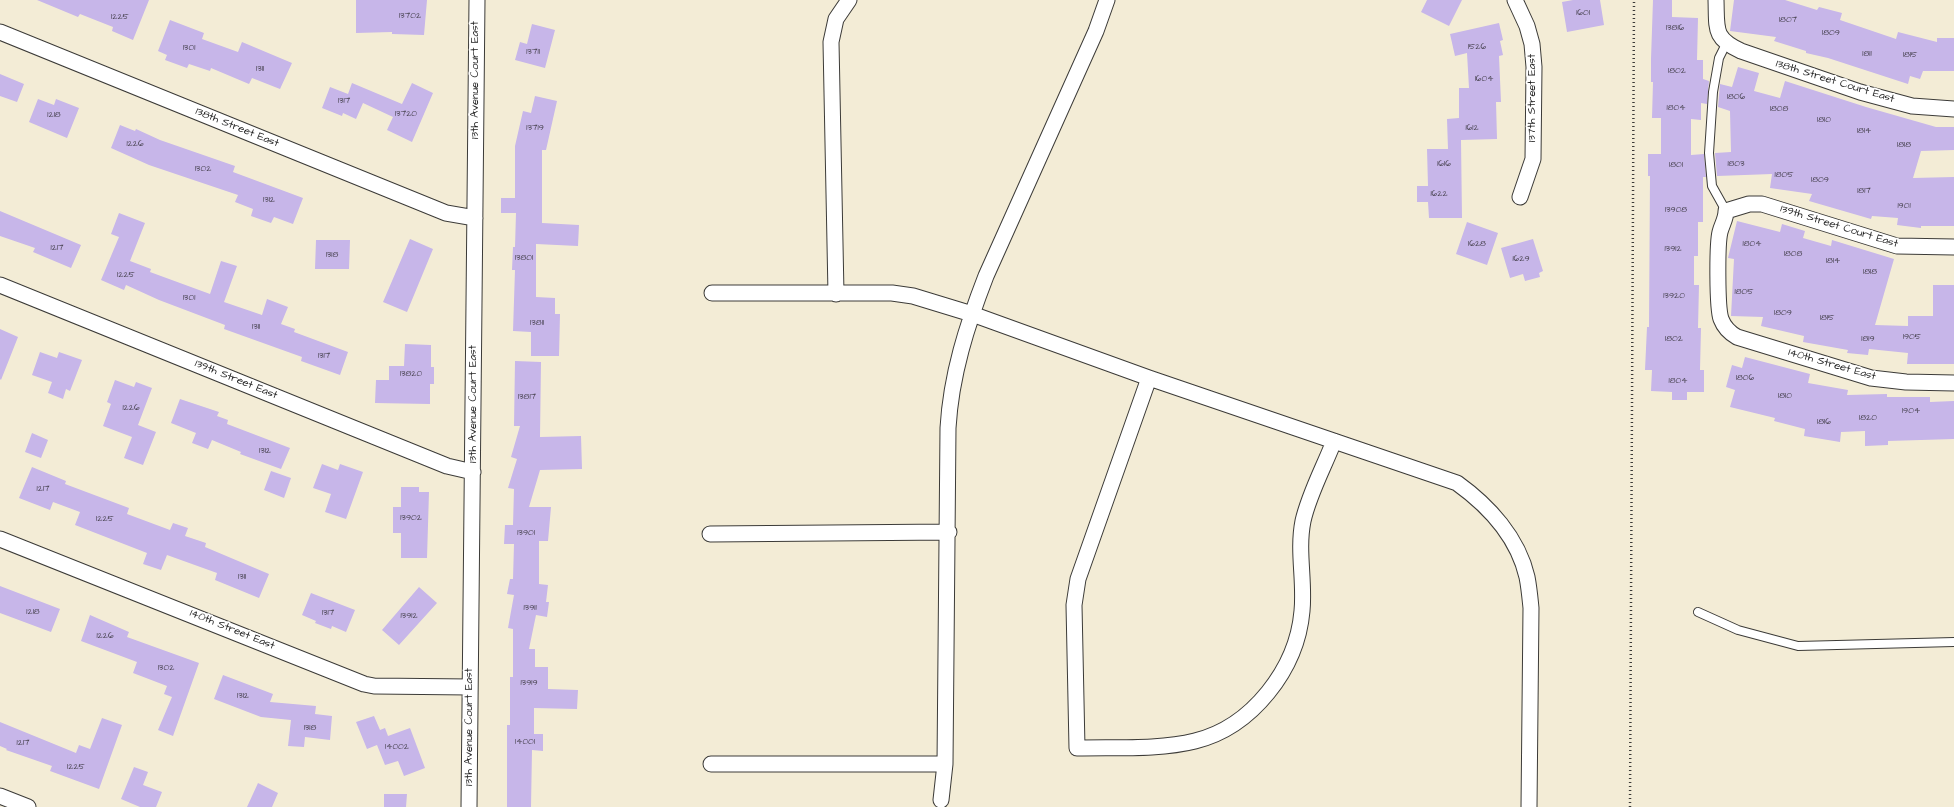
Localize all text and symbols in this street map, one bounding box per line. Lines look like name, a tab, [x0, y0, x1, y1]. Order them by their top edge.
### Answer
house number: 1601	[1576, 8, 1590, 18]
house number: 13702	[399, 11, 421, 21]
house number: 1225	[111, 12, 129, 22]
house number: 1807	[1779, 15, 1797, 25]
street label: 13th Avenue Court East	[469, 21, 483, 139]
house number: 13816	[1666, 23, 1684, 33]
house number: 1809	[1822, 28, 1840, 38]
house number: 1526	[1468, 42, 1486, 52]
house number: 1301	[183, 43, 195, 53]
house number: 13711	[526, 47, 540, 57]
house number: 1811	[1862, 49, 1872, 59]
house number: 1815	[1903, 50, 1917, 60]
street label: 137th Street East	[1526, 54, 1540, 142]
street label: 138th Street Court East	[1774, 58, 1896, 106]
house number: 1311	[256, 64, 264, 74]
house number: 1802	[1668, 66, 1686, 76]
house number: 1604	[1475, 74, 1493, 84]
house number: 1806	[1727, 92, 1745, 102]
house number: 1317	[338, 96, 350, 106]
house number: 1804	[1667, 103, 1685, 113]
house number: 1808	[1770, 104, 1788, 114]
street label: 138th Street East	[193, 105, 281, 151]
house number: 13720	[395, 109, 417, 119]
house number: 1218	[47, 110, 61, 120]
house number: 1810	[1817, 115, 1831, 125]
house number: 13719	[526, 123, 544, 133]
house number: 1612	[1465, 123, 1479, 133]
house number: 1814	[1857, 126, 1871, 136]
house number: 1226	[126, 139, 144, 149]
house number: 1818	[1897, 140, 1911, 150]
house number: 1616	[1437, 159, 1451, 169]
house number: 1803	[1727, 159, 1745, 169]
house number: 1801	[1669, 160, 1683, 170]
house number: 1302	[195, 164, 211, 174]
house number: 1805	[1774, 170, 1794, 180]
house number: 1809	[1811, 175, 1829, 185]
house number: 1817	[1857, 186, 1871, 196]
house number: 1622	[1430, 189, 1448, 199]
house number: 1312	[263, 195, 275, 205]
house number: 1901	[1897, 201, 1911, 211]
street label: 139th Street Court East	[1779, 203, 1899, 251]
house number: 13908	[1665, 205, 1687, 215]
house number: 1628	[1468, 239, 1486, 249]
house number: 1804	[1743, 239, 1761, 249]
house number: 1217	[51, 243, 63, 253]
house number: 13912	[1664, 244, 1682, 254]
house number: 1808	[1784, 249, 1802, 259]
house number: 1318	[326, 250, 338, 260]
house number: 13801	[515, 253, 533, 263]
house number: 1629	[1512, 254, 1530, 264]
house number: 1814	[1826, 256, 1840, 266]
house number: 1818	[1863, 267, 1877, 277]
house number: 1225	[117, 270, 135, 280]
house number: 1805	[1734, 287, 1754, 297]
house number: 13920	[1663, 291, 1685, 301]
house number: 1301	[183, 293, 195, 303]
house number: 1809	[1774, 308, 1792, 318]
house number: 1815	[1820, 313, 1834, 323]
house number: 13811	[530, 318, 544, 328]
house number: 1311	[252, 322, 260, 332]
house number: 1905	[1903, 332, 1921, 342]
house number: 1802	[1665, 334, 1683, 344]
house number: 1819	[1861, 334, 1875, 344]
street label: 13th Avenue Court East	[467, 345, 481, 463]
street label: 140th Street East	[1787, 346, 1877, 384]
house number: 1317	[318, 351, 330, 361]
street label: 139th Street East	[193, 357, 279, 403]
house number: 13820	[400, 369, 422, 379]
house number: 1806	[1736, 373, 1754, 383]
house number: 1804	[1669, 376, 1687, 386]
house number: 1810	[1778, 391, 1792, 401]
house number: 13817	[518, 392, 536, 402]
house number: 1226	[122, 403, 140, 413]
house number: 1904	[1902, 406, 1920, 416]
house number: 1820	[1859, 413, 1877, 423]
house number: 1816	[1817, 417, 1831, 427]
house number: 1312	[259, 446, 271, 456]
house number: 1217	[37, 484, 49, 494]
house number: 13902	[400, 513, 422, 523]
house number: 1225	[96, 514, 114, 524]
house number: 13901	[517, 528, 535, 538]
house number: 1311	[238, 572, 246, 582]
house number: 13911	[523, 603, 537, 613]
house number: 1218	[26, 607, 40, 617]
street label: 140th Street East	[188, 607, 276, 653]
house number: 1317	[322, 608, 334, 618]
house number: 13912	[400, 611, 418, 621]
house number: 1226	[96, 631, 114, 641]
house number: 1302	[158, 663, 174, 673]
street label: 13th Avenue Court East	[463, 668, 477, 786]
house number: 13919	[520, 678, 538, 688]
house number: 1312	[237, 691, 249, 701]
house number: 1318	[304, 723, 316, 733]
house number: 14001	[515, 737, 535, 747]
house number: 1217	[17, 738, 29, 748]
house number: 14002	[385, 742, 409, 752]
house number: 1225	[67, 762, 85, 772]

